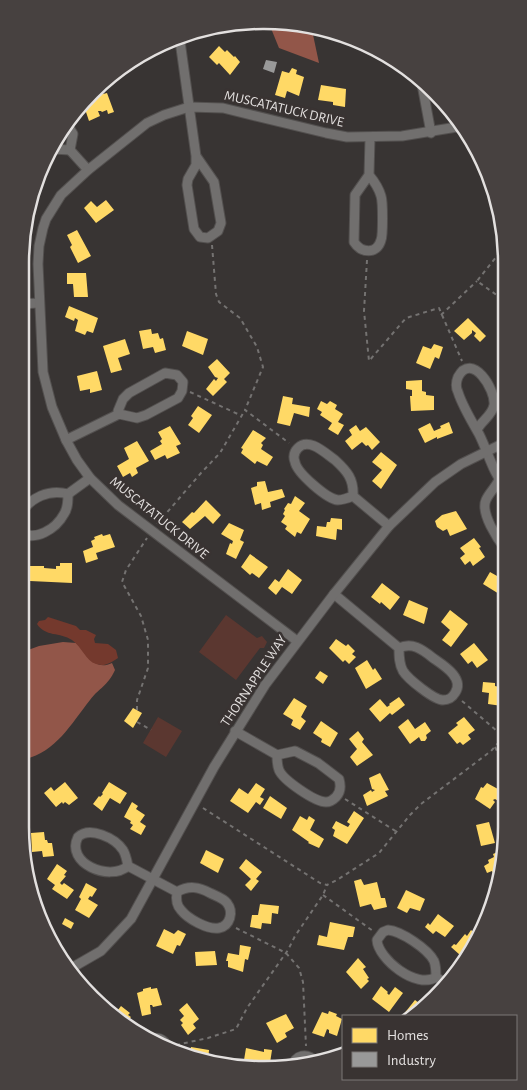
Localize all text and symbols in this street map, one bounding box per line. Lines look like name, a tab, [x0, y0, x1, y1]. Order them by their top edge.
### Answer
street label: MUSCATATUCK DRIVE	[223, 88, 345, 130]
street label: MUSCATATUCK DRIVE	[107, 474, 211, 562]
street label: THORNAPPLE WAY	[218, 632, 290, 729]
legend	[342, 1015, 517, 1080]
text: Homes	[387, 1028, 429, 1043]
text: Industry	[387, 1053, 436, 1068]

